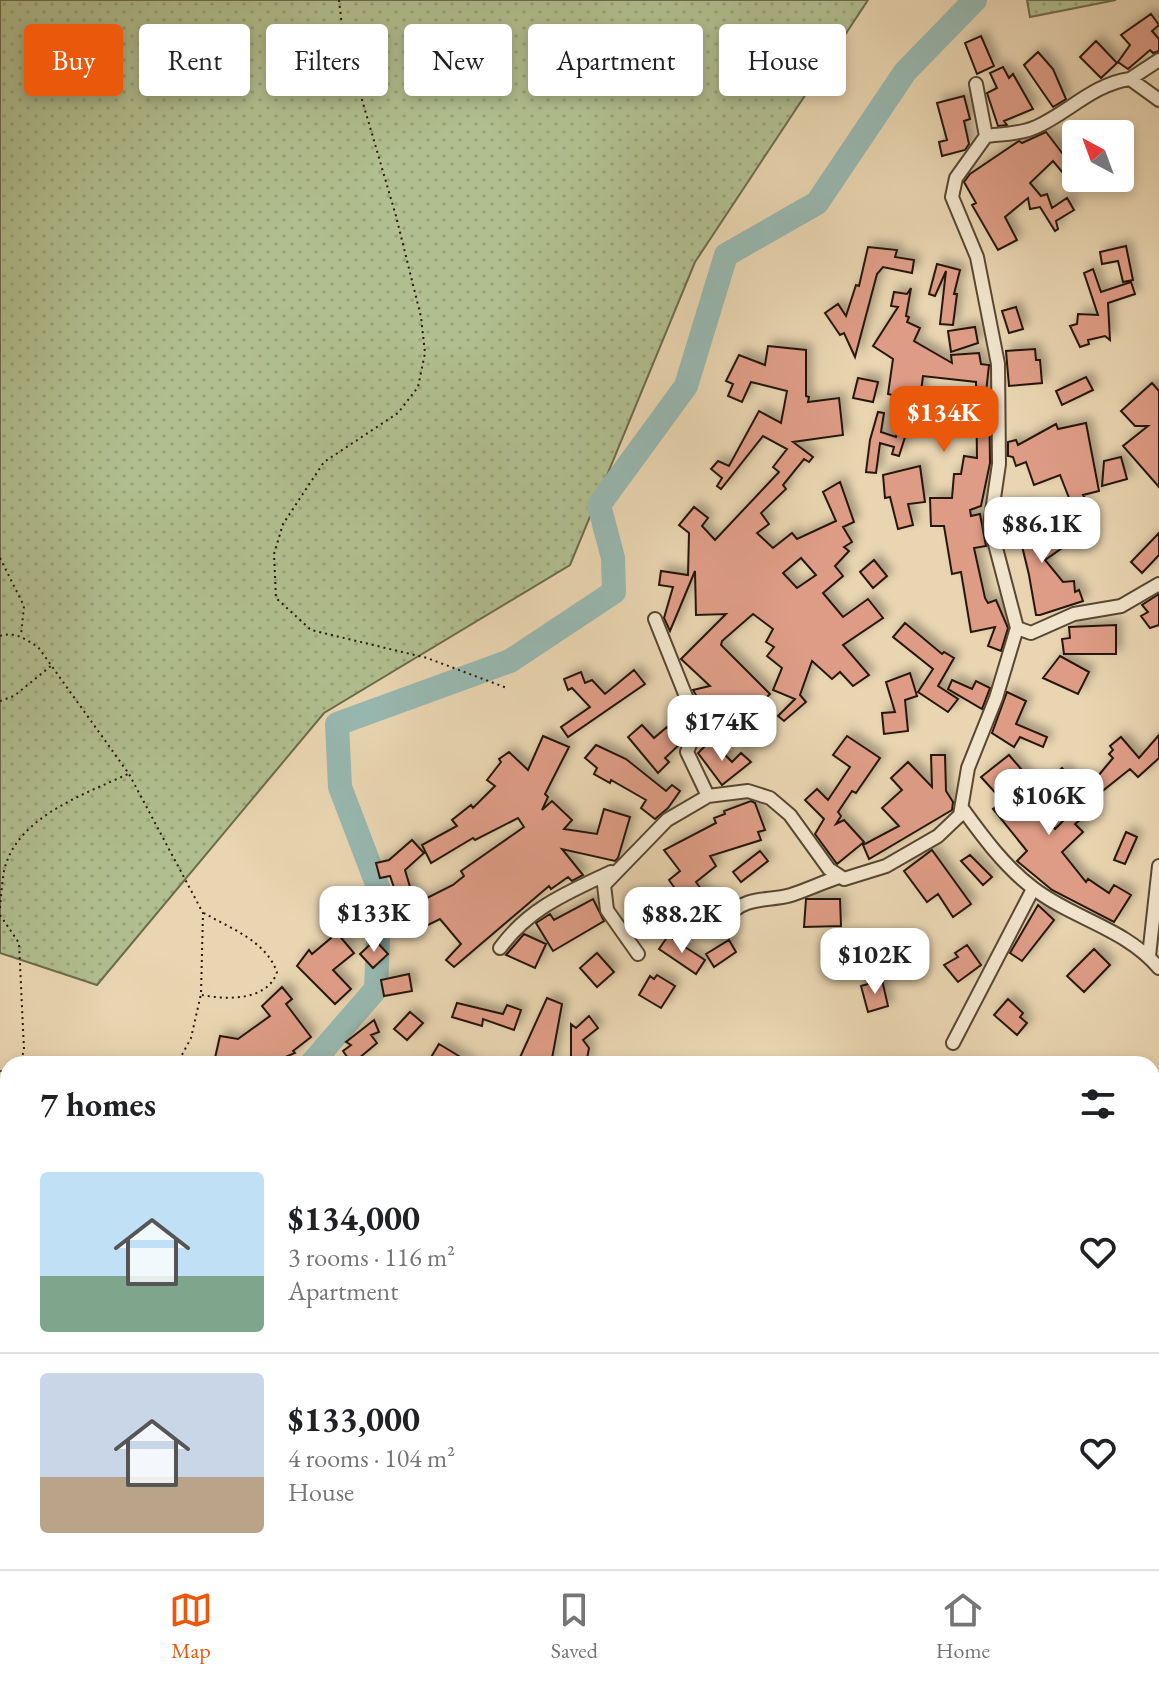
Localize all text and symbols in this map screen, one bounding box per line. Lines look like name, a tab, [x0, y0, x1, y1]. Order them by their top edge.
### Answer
chip: Buy	[24, 24, 123, 96]
chip: Rent	[139, 24, 250, 96]
chip: Filters	[266, 24, 388, 96]
chip: New	[404, 24, 512, 96]
chip: Apartment	[528, 24, 703, 96]
chip: House	[719, 24, 846, 96]
north arrow	[1062, 120, 1134, 192]
map controls	[1062, 120, 1134, 192]
pin: $134K	[888, 386, 1000, 454]
text: $134K	[907, 395, 981, 429]
pin: $86.1K	[977, 497, 1107, 565]
text: $86.1K	[1002, 506, 1082, 540]
pin: $174K	[666, 695, 778, 763]
text: $174K	[685, 704, 759, 738]
pin: $106K	[993, 769, 1105, 837]
text: $106K	[1012, 778, 1086, 812]
pin: $133K	[318, 886, 430, 954]
pin: $88.2K	[617, 887, 747, 955]
text: $133K	[337, 895, 411, 929]
text: $88.2K	[642, 896, 722, 930]
pin: $102K	[819, 928, 931, 996]
text: $102K	[838, 937, 912, 971]
text: 7 homes	[40, 1082, 156, 1126]
icon: filters	[1076, 1082, 1120, 1126]
text: $134,000	[288, 1196, 420, 1240]
icon: home	[104, 1204, 200, 1300]
icon: heart	[1076, 1230, 1120, 1274]
text: 3 rooms · 116 m²	[288, 1240, 455, 1274]
text: Apartment	[288, 1274, 398, 1308]
text: $133,000	[288, 1397, 420, 1441]
icon: home	[104, 1405, 200, 1501]
icon: heart	[1076, 1431, 1120, 1475]
text: 4 rooms · 104 m²	[288, 1441, 455, 1475]
text: House	[288, 1475, 354, 1509]
tab: Map	[169, 1588, 213, 1665]
tab: Saved	[551, 1588, 598, 1665]
tab: Home	[936, 1588, 990, 1665]

